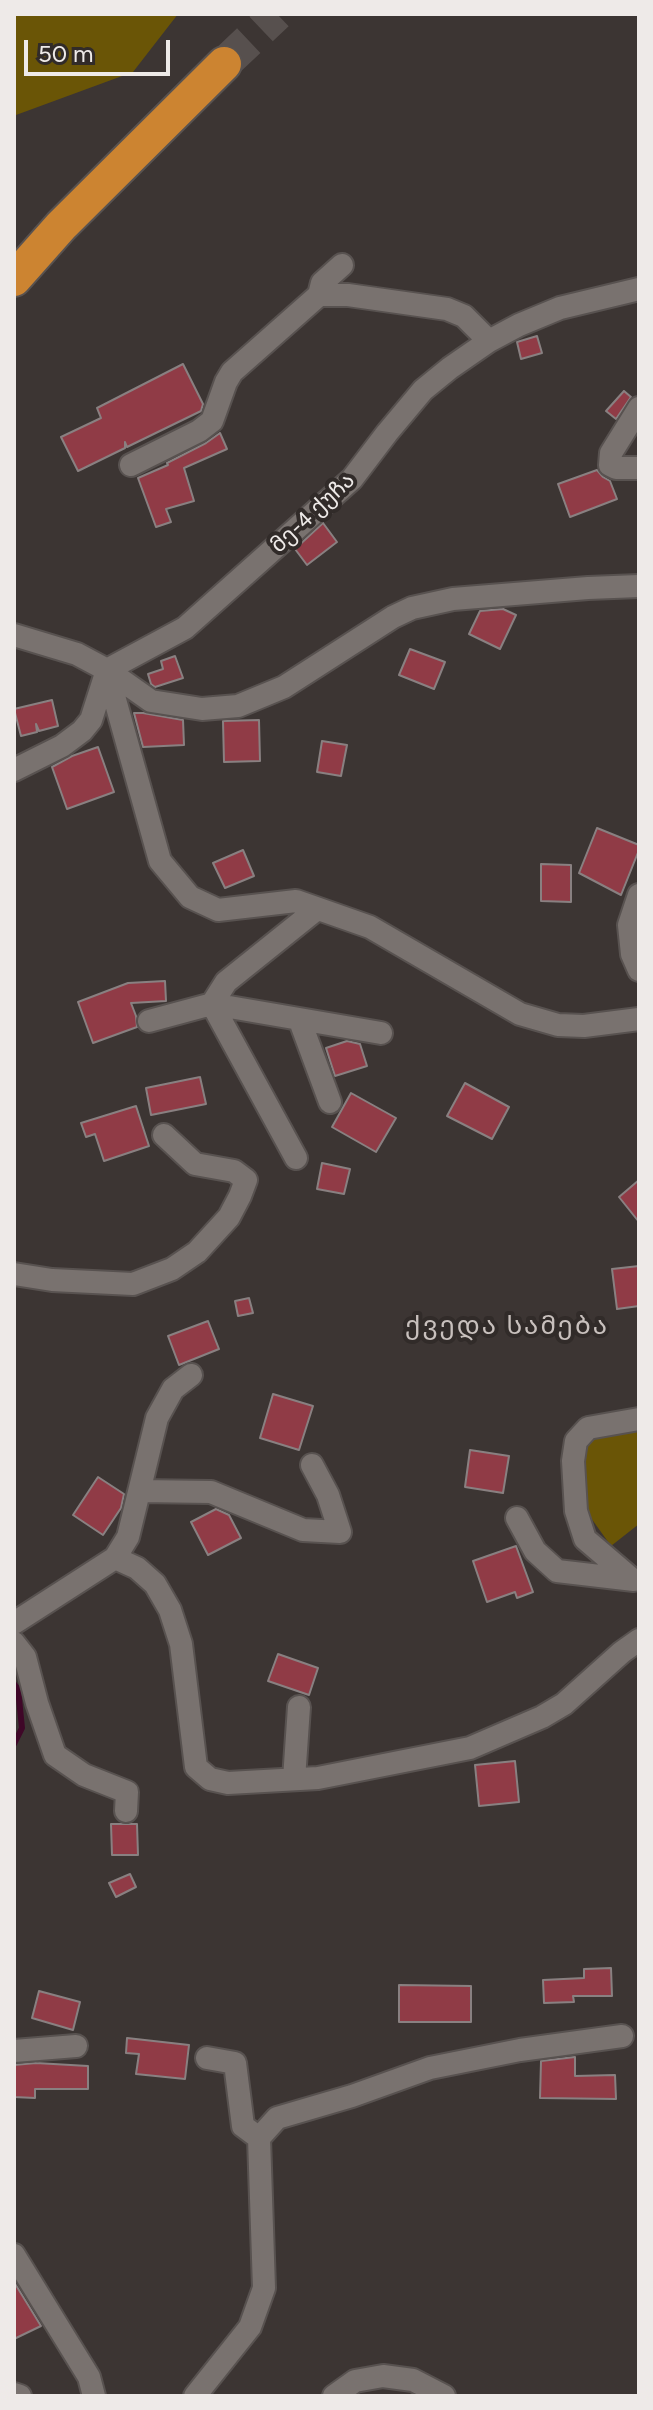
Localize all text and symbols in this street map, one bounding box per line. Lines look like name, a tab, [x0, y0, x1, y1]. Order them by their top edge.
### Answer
scale bar	[28, 24, 174, 74]
text: 50 m	[38, 39, 94, 68]
street label: მე-4 ქუჩა	[265, 467, 361, 559]
district label: ქვედა სამება	[405, 1310, 609, 1342]

